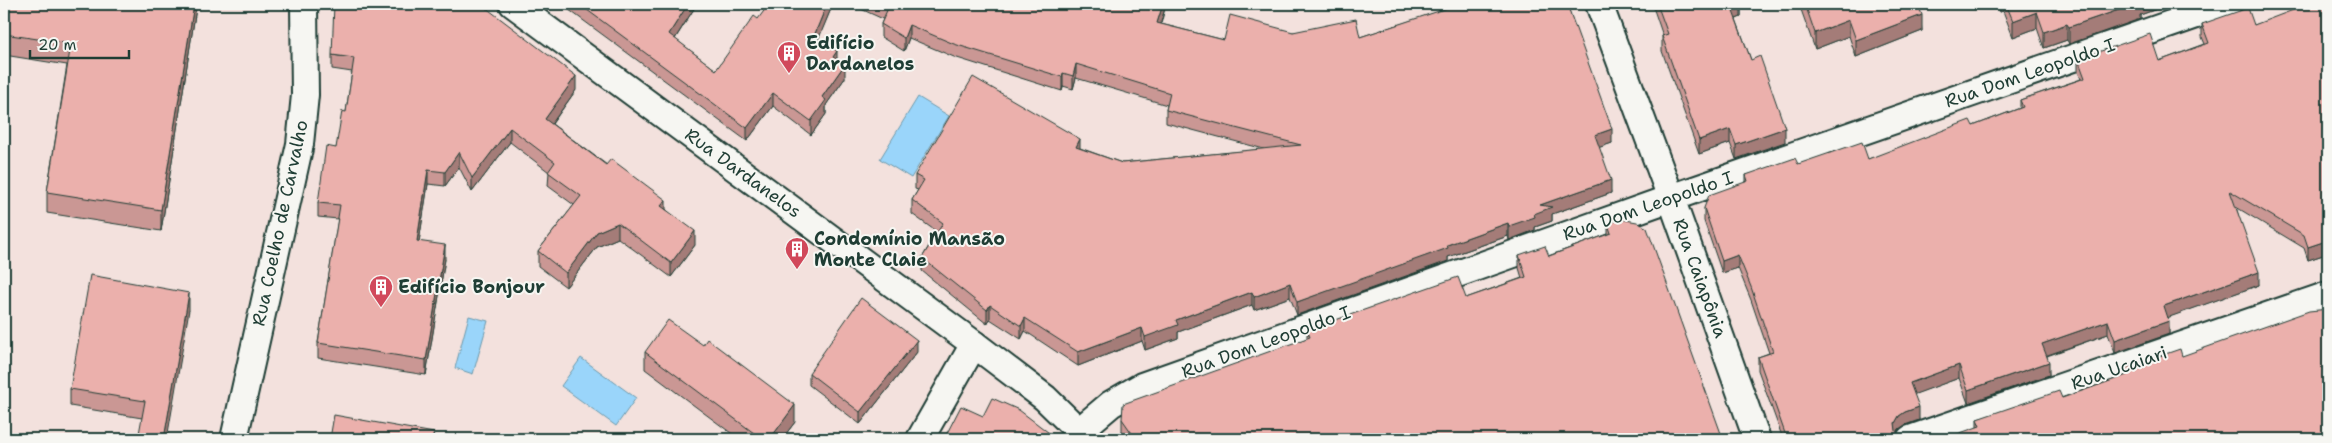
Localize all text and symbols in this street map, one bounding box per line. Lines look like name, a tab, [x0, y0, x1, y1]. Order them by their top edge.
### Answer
scale bar	[30, 28, 129, 60]
place label: Edifício Dardanelos	[806, 31, 914, 76]
street label: Rua Dom Leopoldo I	[1942, 33, 2118, 113]
text: 20 m	[38, 35, 77, 55]
building icon: Edifício Dardanelos	[776, 40, 802, 74]
street label: Rua Coelho de Carvalho	[246, 118, 314, 328]
street label: Rua Dardanelos	[680, 123, 806, 223]
street label: Rua Dom Leopoldo I	[1560, 166, 1736, 246]
street label: Rua Caiapônia	[1667, 215, 1733, 341]
place label: Condomínio Mansão Monte Claie	[814, 227, 1005, 272]
building icon: Condomínio Mansão Monte Claie	[784, 236, 810, 270]
building icon: Edifício Bonjour	[368, 274, 394, 308]
place label: Edifício Bonjour	[398, 275, 545, 299]
street label: Rua Dom Leopoldo I	[1178, 300, 1354, 384]
street label: Rua Ucaiari	[2068, 340, 2170, 396]

